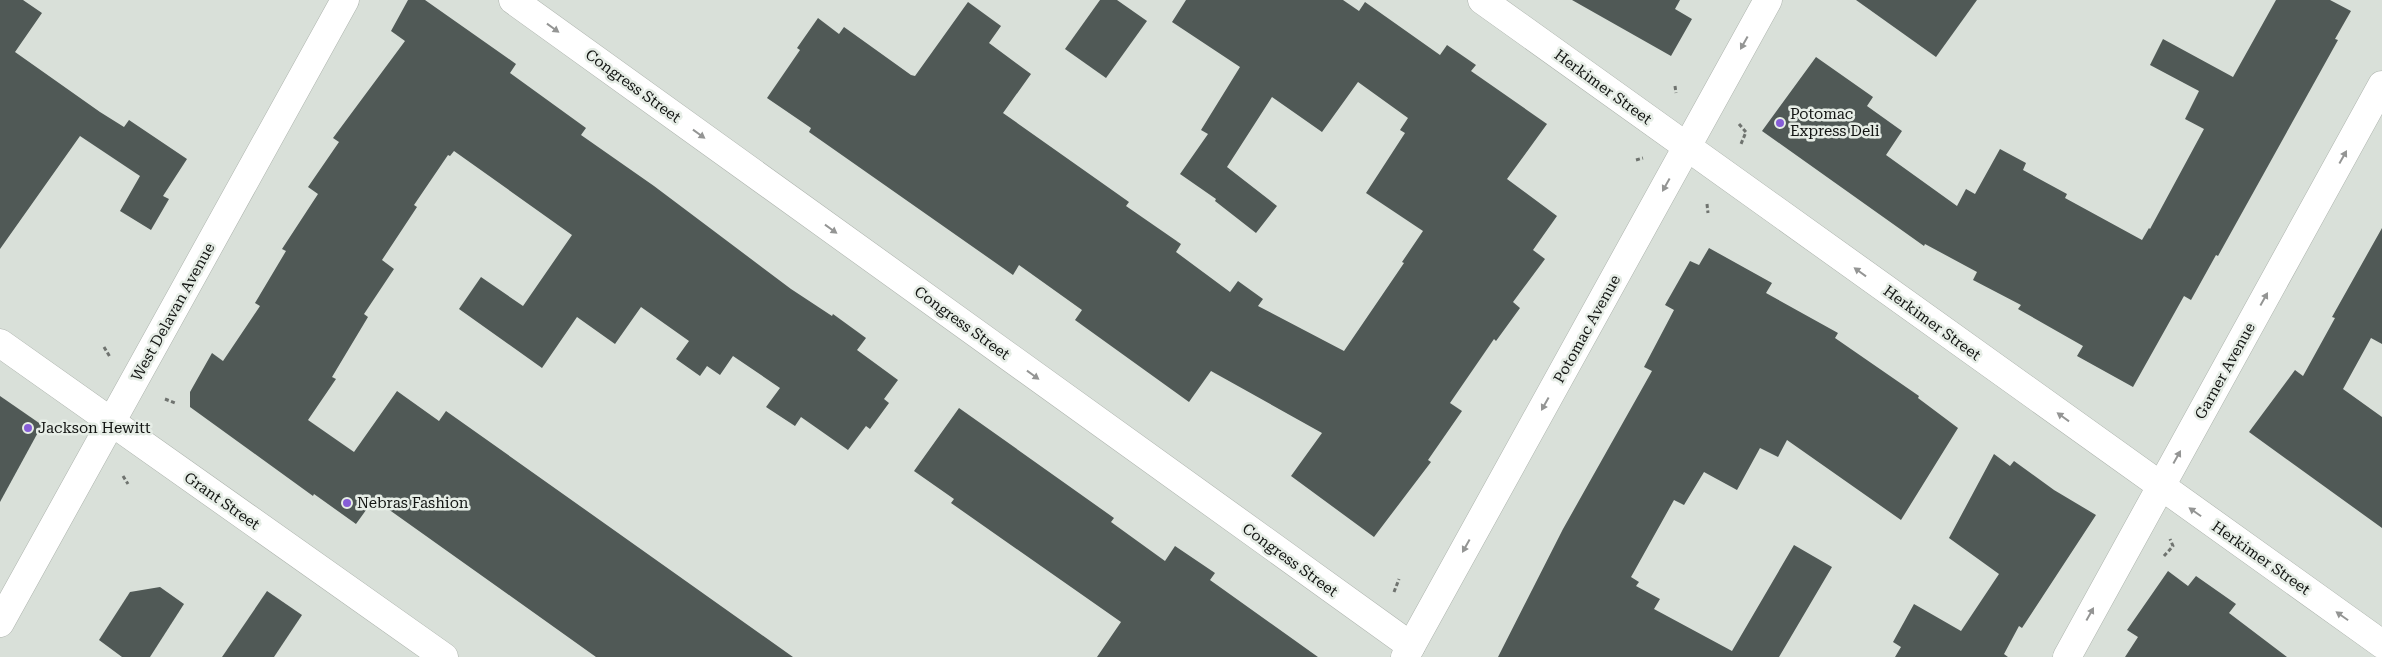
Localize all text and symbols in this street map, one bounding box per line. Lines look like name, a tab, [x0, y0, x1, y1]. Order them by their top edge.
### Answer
one-way arrow	[546, 23, 559, 34]
one-way arrow	[1740, 35, 1748, 50]
street label: Congress Street	[582, 45, 685, 127]
street label: Herkimer Street	[1551, 46, 1656, 129]
place label: Potomac Express Deli	[1790, 105, 1880, 140]
marker: Potomac Express Deli	[1774, 117, 1786, 129]
one-way arrow	[692, 129, 706, 139]
one-way arrow	[2338, 150, 2347, 163]
one-way arrow	[1662, 178, 1670, 193]
one-way arrow	[824, 224, 837, 234]
street label: West Delavan Avenue	[127, 240, 219, 384]
one-way arrow	[1854, 266, 1867, 277]
street label: Potomac Avenue	[1550, 272, 1624, 386]
street label: Congress Street	[911, 282, 1014, 364]
street label: Herkimer Street	[1880, 282, 1985, 365]
one-way arrow	[2260, 292, 2268, 306]
street label: Garner Avenue	[2191, 319, 2259, 423]
one-way arrow	[1026, 370, 1040, 380]
one-way arrow	[1541, 397, 1549, 411]
one-way arrow	[2056, 412, 2070, 422]
place label: Jackson Hewitt	[38, 419, 151, 437]
marker: Jackson Hewitt	[22, 422, 34, 434]
one-way arrow	[2173, 450, 2182, 463]
street label: Grant Street	[181, 468, 264, 534]
place label: Nebras Fashion	[357, 494, 469, 512]
marker: Nebras Fashion	[341, 497, 353, 509]
one-way arrow	[2189, 507, 2202, 517]
street label: Herkimer Street	[2208, 517, 2314, 599]
street label: Congress Street	[1239, 519, 1342, 601]
one-way arrow	[1462, 539, 1470, 553]
one-way arrow	[2086, 608, 2095, 621]
one-way arrow	[2335, 611, 2349, 621]

